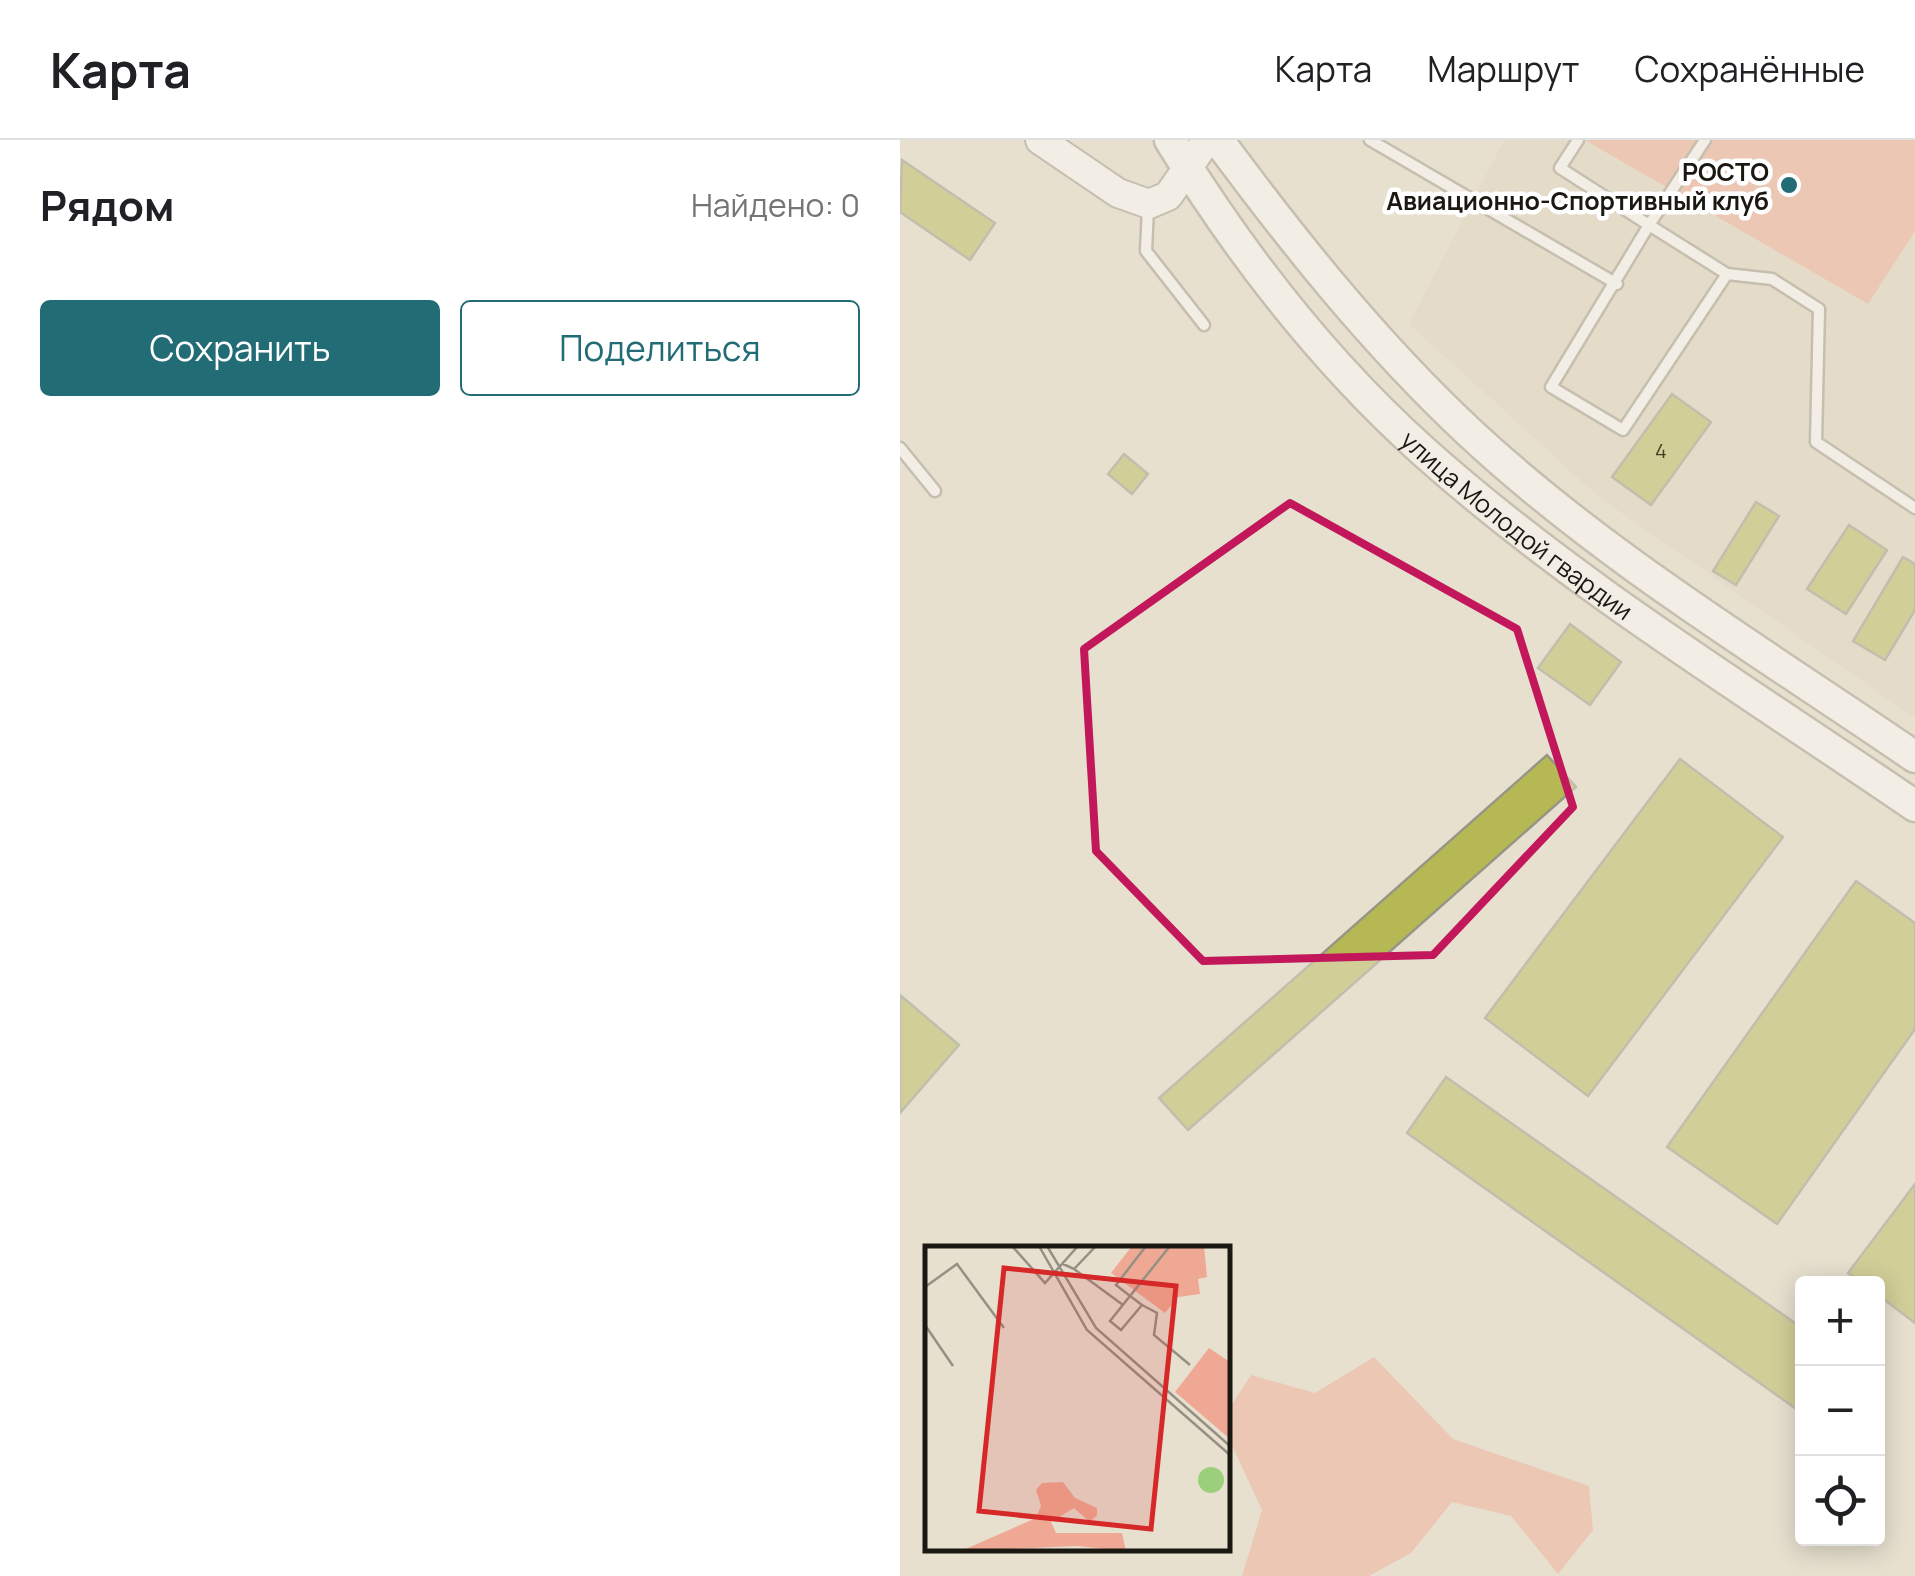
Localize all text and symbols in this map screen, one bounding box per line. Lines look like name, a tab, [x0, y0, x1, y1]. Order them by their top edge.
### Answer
text: Карта	[50, 37, 191, 102]
text: Карта	[1275, 45, 1372, 93]
text: Маршрут	[1427, 45, 1580, 93]
text: Сохранённые	[1635, 45, 1865, 93]
place label: РОСТО Авиационно-Спортивный клуб	[1386, 154, 1769, 218]
marker: РОСТО Авиационно-Спортивный клуб	[1778, 174, 1800, 196]
text: Рядом	[40, 176, 174, 234]
text: Найдено: 0	[691, 183, 860, 227]
button: Сохранить	[40, 300, 440, 396]
button: Поделиться	[460, 300, 860, 396]
street label: улица Молодой гвардии	[1394, 422, 1640, 627]
house number: 4	[1655, 437, 1667, 464]
inset map	[925, 1246, 1230, 1551]
map controls	[1795, 1276, 1885, 1546]
button: +	[1795, 1276, 1885, 1366]
button: −	[1795, 1366, 1885, 1456]
button: locate	[1795, 1456, 1885, 1546]

